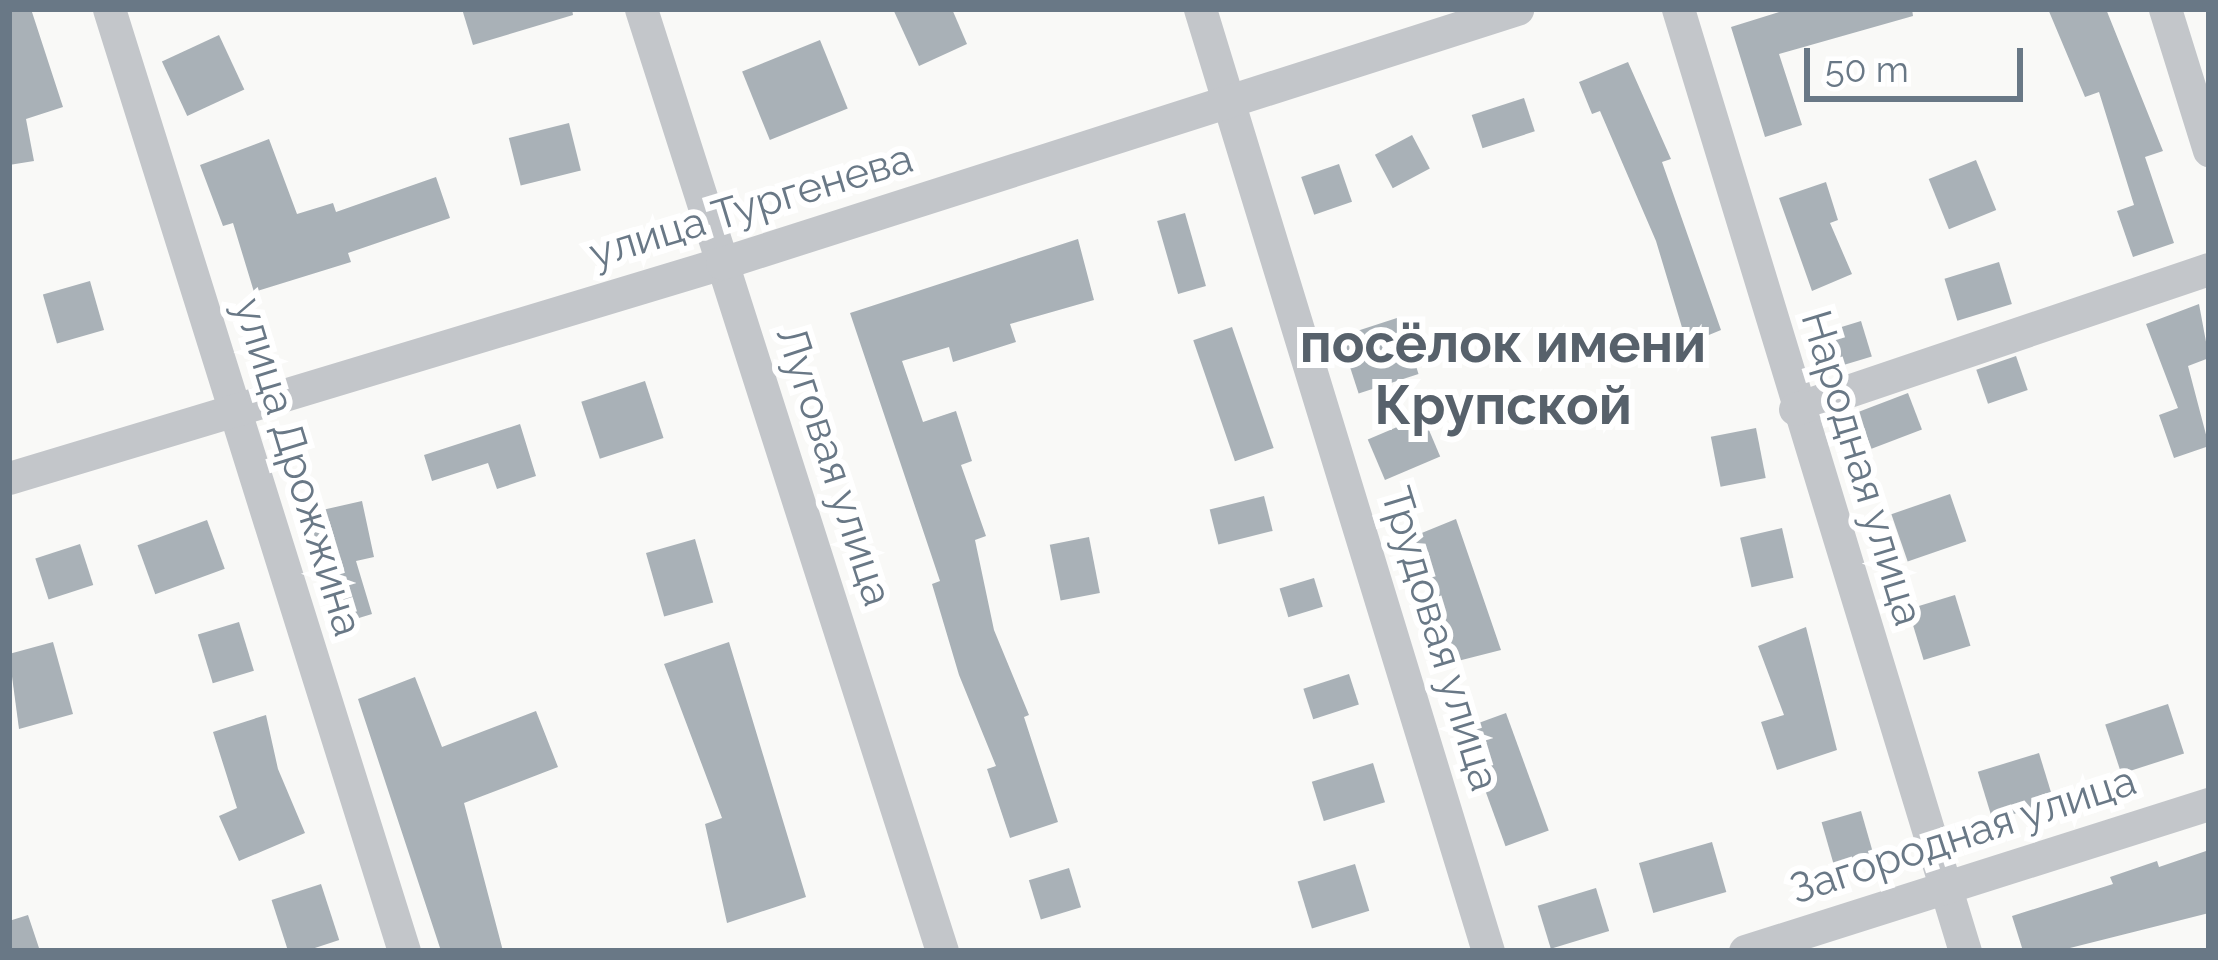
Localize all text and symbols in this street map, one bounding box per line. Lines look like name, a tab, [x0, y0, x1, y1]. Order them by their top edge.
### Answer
scale bar	[1810, 24, 2029, 98]
text: 50 m	[1825, 48, 1909, 90]
street label: улица Тургенева	[583, 133, 919, 279]
street label: улица Дрожжина	[223, 292, 373, 642]
street label: Народная улица	[1790, 304, 1934, 632]
district label: посёлок имени Крупской	[1300, 311, 1706, 437]
street label: Луговая улица	[765, 319, 903, 613]
street label: Трудовая улица	[1370, 481, 1510, 797]
street label: Загородная улица	[1783, 755, 2143, 915]

